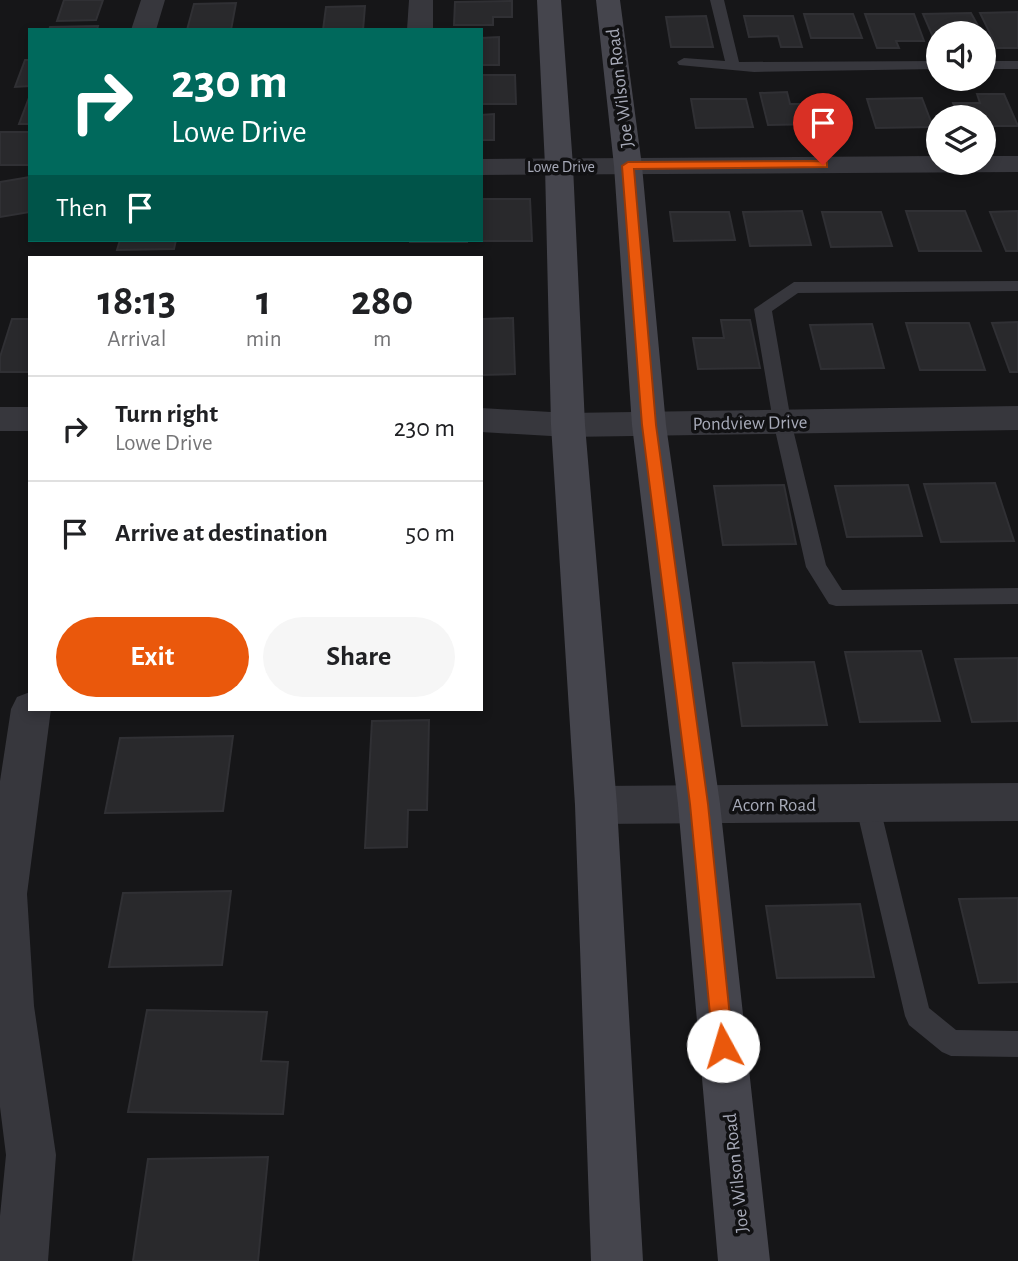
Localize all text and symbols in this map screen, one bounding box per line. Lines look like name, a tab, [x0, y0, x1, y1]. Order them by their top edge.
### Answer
map controls	[926, 21, 996, 175]
button: sound	[926, 21, 996, 91]
street label: Joe Wilson Road	[604, 27, 637, 148]
icon: right	[56, 56, 147, 147]
text: 230 m	[171, 58, 288, 107]
pin	[793, 93, 853, 165]
icon: arrive	[804, 104, 842, 142]
button: layers	[926, 105, 996, 175]
text: Lowe Drive	[171, 116, 307, 148]
street label: Lowe Drive	[527, 159, 595, 175]
icon: arrive	[121, 189, 159, 227]
text: Then	[56, 195, 107, 221]
text: 18:13	[98, 280, 176, 322]
text: 1	[256, 280, 271, 322]
text: 280	[351, 280, 413, 322]
text: Arrival	[107, 328, 166, 351]
text: min	[246, 328, 282, 351]
text: m	[373, 328, 391, 351]
text: Turn right	[115, 401, 218, 427]
icon: right	[56, 410, 94, 448]
street label: Pondview Drive	[693, 413, 808, 434]
text: 230 m	[394, 415, 455, 441]
text: Lowe Drive	[115, 432, 213, 455]
icon: arrive	[56, 515, 94, 553]
text: Arrive at destination	[115, 520, 328, 546]
text: 50 m	[405, 520, 455, 546]
button: Exit	[56, 617, 249, 697]
button: Share	[263, 617, 455, 697]
street label: Acorn Road	[732, 796, 816, 815]
position arrow	[686, 1009, 760, 1083]
street label: Joe Wilson Road	[721, 1112, 752, 1233]

